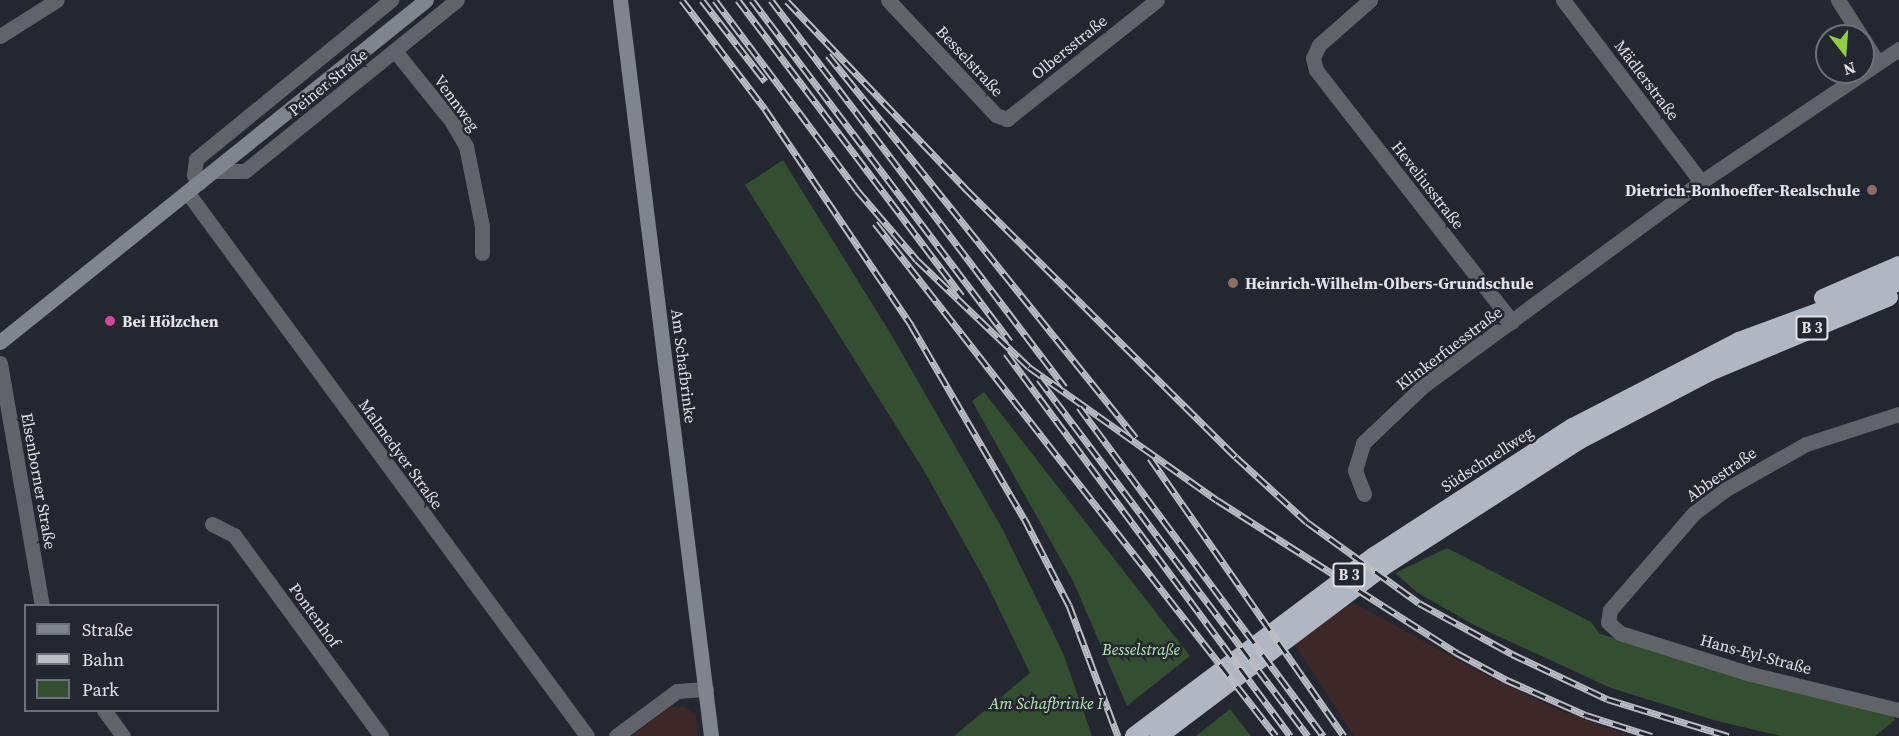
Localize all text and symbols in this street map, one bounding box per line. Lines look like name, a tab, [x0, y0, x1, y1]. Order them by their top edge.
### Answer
street label: Olbersstraße	[1027, 11, 1111, 83]
street label: Besselstraße	[932, 22, 1008, 100]
north arrow	[1815, 24, 1875, 84]
street label: Mädlerstraße	[1611, 36, 1683, 124]
street label: Peiner Straße	[285, 44, 371, 120]
text: N	[1841, 57, 1858, 82]
street label: Vennweg	[430, 71, 484, 135]
street label: Heveliusstraße	[1388, 137, 1468, 233]
place label: Dietrich-Bonhoeffer-Realschule	[1625, 180, 1860, 200]
marker: Dietrich-Bonhoeffer-Realschule	[1865, 183, 1879, 197]
place label: Heinrich-Wilhelm-Olbers-Grundschule	[1245, 273, 1534, 293]
marker: Heinrich-Wilhelm-Olbers-Grundschule	[1226, 276, 1240, 290]
street label: Klinkerfuesstraße	[1392, 302, 1506, 394]
street label: Am Schafbrinke	[667, 308, 701, 424]
place label: Bei Hölzchen	[122, 311, 219, 331]
marker: Bei Hölzchen	[103, 314, 117, 328]
road number: B 3	[1794, 316, 1830, 340]
street label: Malmedyer Straße	[355, 396, 447, 512]
street label: Elsenborner Straße	[18, 411, 60, 551]
street label: Südschnellweg	[1437, 422, 1537, 496]
street label: Abbestraße	[1682, 443, 1760, 505]
road number: B 3	[1331, 563, 1367, 587]
street label: Pontenhof	[285, 579, 345, 651]
legend	[24, 604, 219, 712]
text: Straße	[82, 617, 133, 642]
street label: Hans-Eyl-Straße	[1698, 630, 1814, 678]
park label: Besselstraße	[1102, 639, 1180, 659]
text: Bahn	[82, 647, 124, 672]
text: Park	[82, 677, 119, 702]
park label: Am Schafbrinke I	[989, 693, 1103, 713]

